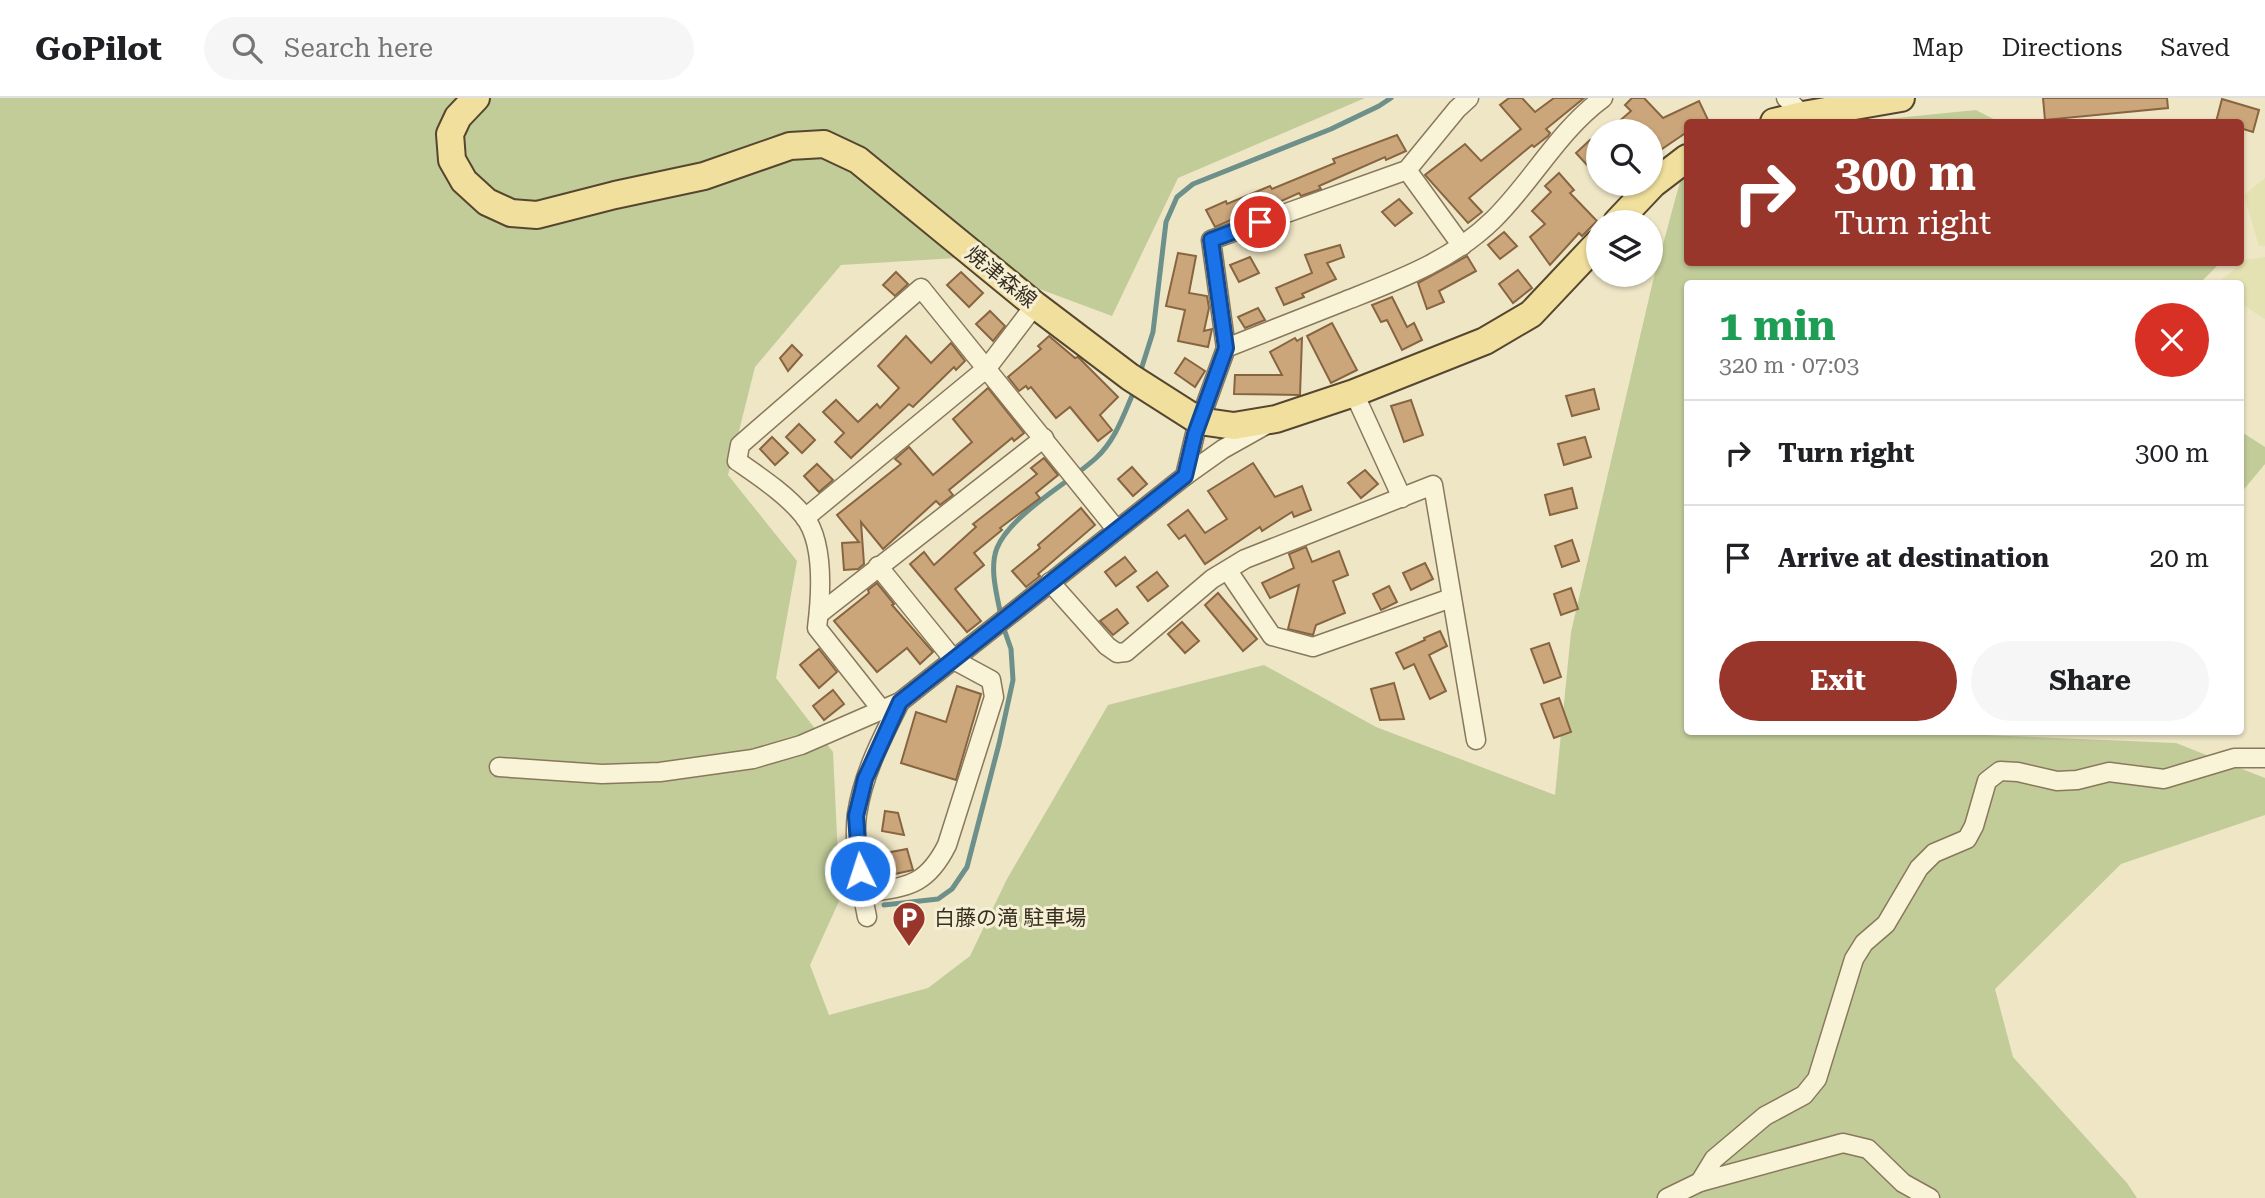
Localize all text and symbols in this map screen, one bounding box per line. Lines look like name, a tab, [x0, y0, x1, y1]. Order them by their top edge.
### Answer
search box	[204, 17, 694, 80]
text: GoPilot	[35, 29, 162, 68]
icon: search	[228, 29, 266, 67]
text: Search here	[284, 33, 433, 63]
text: Map	[1912, 34, 1964, 62]
text: Directions	[2002, 34, 2122, 62]
text: Saved	[2160, 34, 2230, 62]
map controls	[1586, 119, 1663, 287]
button: search	[1586, 119, 1663, 196]
text: 300 m	[1834, 145, 1976, 202]
icon: right	[1719, 147, 1810, 238]
pin	[1230, 192, 1290, 252]
icon: arrive	[1241, 203, 1279, 241]
text: Turn right	[1834, 204, 1991, 242]
button: layers	[1586, 210, 1663, 287]
street label: 焼津森線	[961, 241, 1041, 313]
text: 1 min	[1719, 301, 1836, 350]
button: close	[2135, 303, 2209, 377]
text: 320 m · 07:03	[1719, 352, 1859, 379]
icon: right	[1719, 434, 1757, 472]
text: Turn right	[1778, 438, 1914, 468]
text: 300 m	[2135, 438, 2209, 468]
icon: arrive	[1719, 539, 1757, 577]
text: Arrive at destination	[1778, 543, 2049, 573]
text: 20 m	[2150, 543, 2209, 573]
button: Exit	[1719, 641, 1957, 721]
button: Share	[1971, 641, 2209, 721]
position arrow	[823, 834, 897, 908]
parking icon: 白藤の滝 駐車場	[890, 899, 928, 948]
place label: 白藤の滝 駐車場	[934, 906, 1086, 930]

